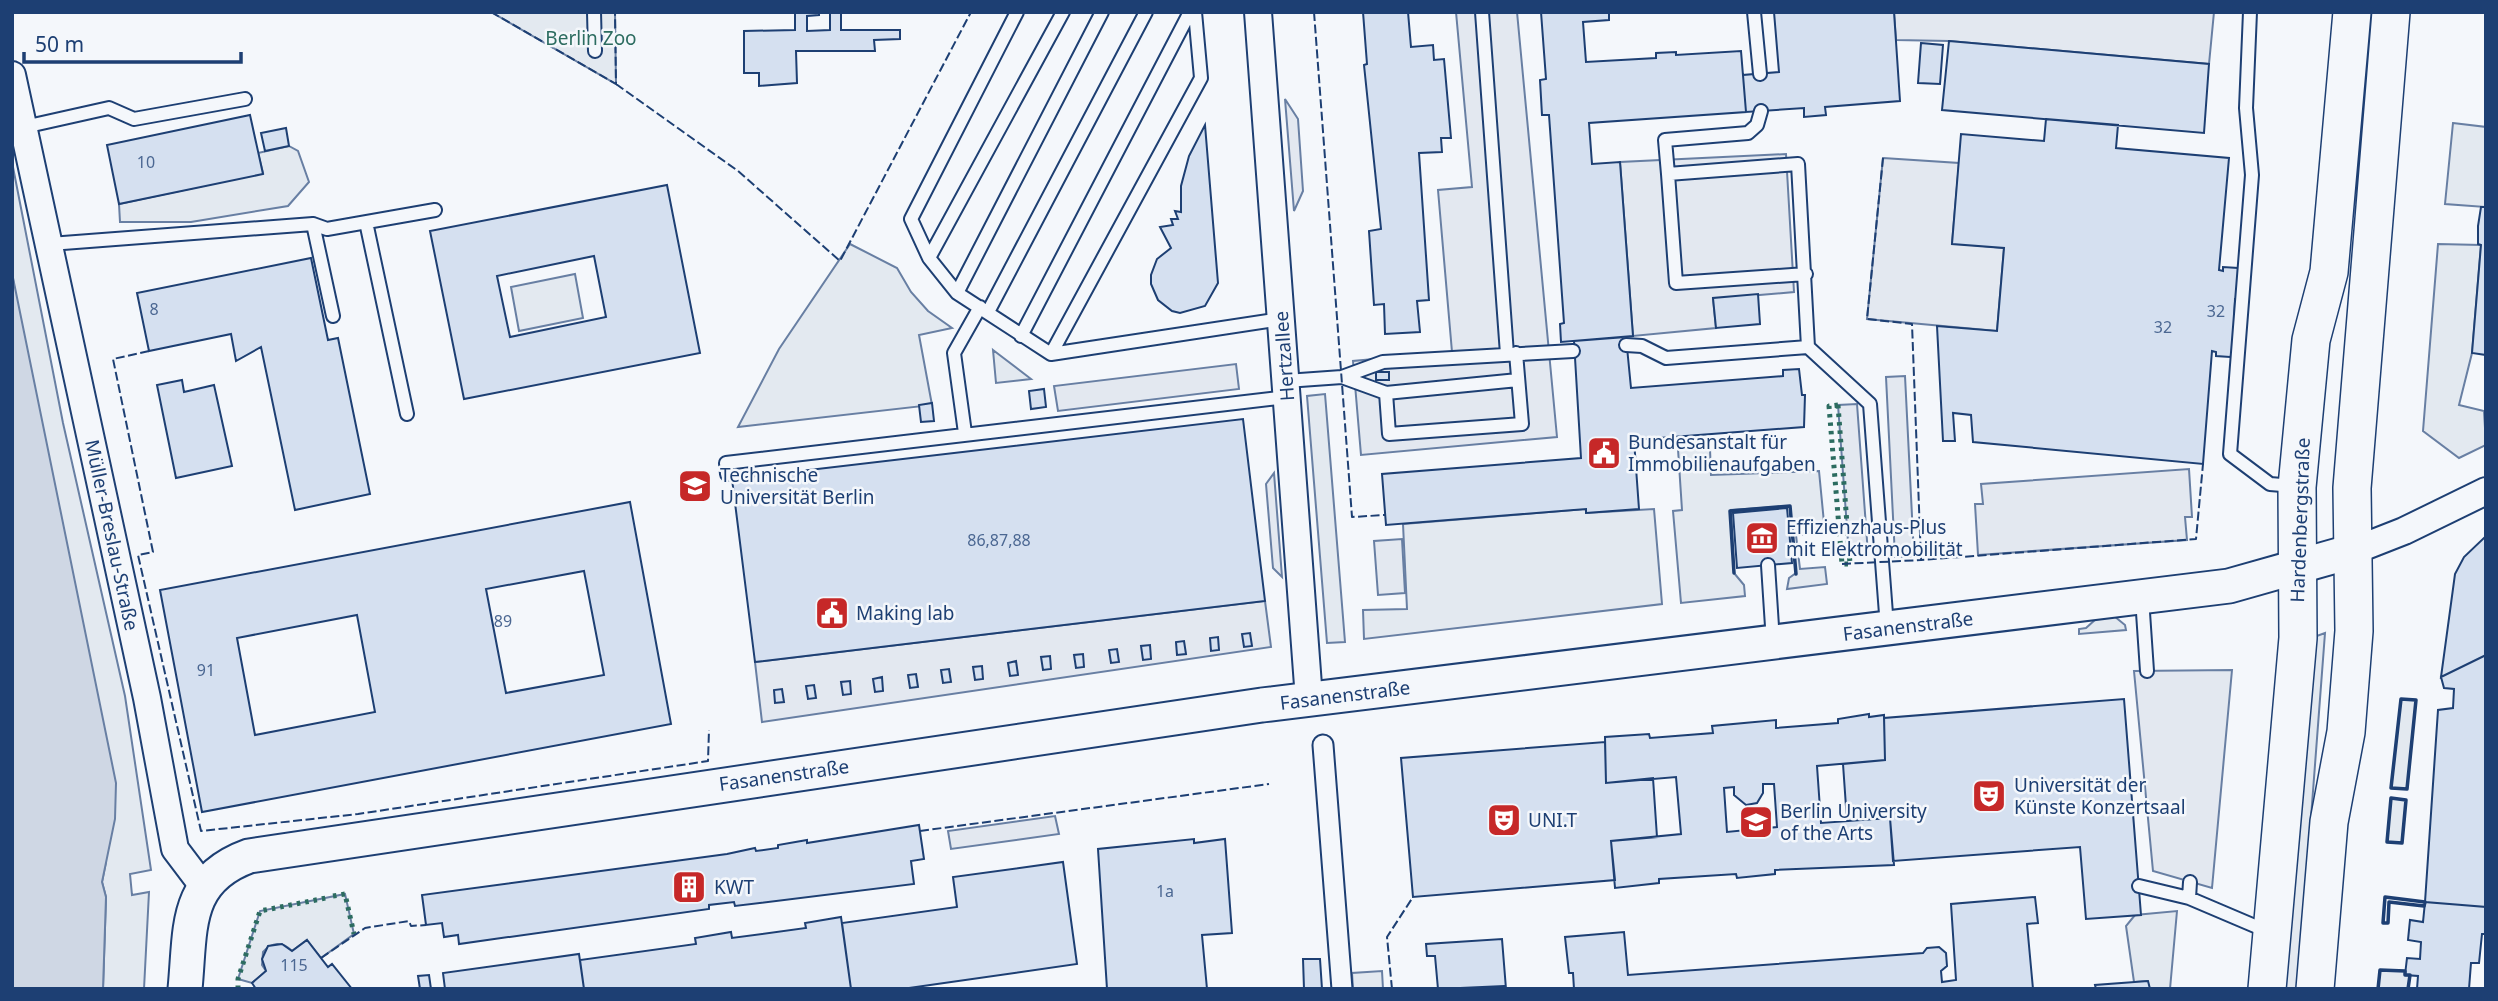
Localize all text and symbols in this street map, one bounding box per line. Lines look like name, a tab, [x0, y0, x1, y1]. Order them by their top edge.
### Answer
scale bar	[24, 21, 242, 65]
park label: Berlin Zoo	[545, 25, 637, 51]
text: 50 m	[35, 30, 84, 58]
house number: 10	[137, 151, 155, 173]
house number: 8	[149, 298, 159, 320]
house number: 32	[2207, 300, 2225, 322]
street label: Hertzallee	[1268, 310, 1300, 402]
house number: 32	[2154, 316, 2172, 338]
place label: Bundesanstalt für Immobilienaufgaben	[1628, 429, 1816, 477]
public building icon: Bundesanstalt für Immobilienaufgaben	[1585, 434, 1623, 472]
street label: Müller-Breslau-Straße	[79, 437, 145, 633]
street label: Hardenbergstraße	[2284, 437, 2316, 603]
place label: Technische Universität Berlin	[720, 462, 875, 510]
school or university icon: Technische Universität Berlin	[676, 467, 714, 505]
place label: Effizienzhaus-Plus mit Elektromobilität	[1786, 514, 1963, 562]
museum icon: Effizienzhaus-Plus mit Elektromobilität	[1743, 519, 1781, 557]
house number: 86,87,88	[967, 529, 1031, 551]
public building icon: Making lab	[813, 594, 851, 632]
place label: Making lab	[856, 600, 955, 626]
street label: Fasanenstraße	[1841, 605, 1975, 647]
house number: 89	[494, 610, 512, 632]
house number: 91	[197, 659, 215, 681]
street label: Fasanenstraße	[1278, 674, 1412, 716]
street label: Fasanenstraße	[717, 753, 851, 797]
place label: Universität der Künste Konzertsaal	[2014, 772, 2186, 820]
theatre icon: Universität der Künste Konzertsaal	[1970, 777, 2008, 815]
place label: Berlin University of the Arts	[1780, 798, 1927, 846]
theatre icon: UNI.T	[1485, 801, 1523, 839]
school or university icon: Berlin University of the Arts	[1737, 803, 1775, 841]
place label: UNI.T	[1528, 807, 1578, 833]
building icon: KWT	[670, 868, 708, 906]
place label: KWT	[714, 874, 754, 900]
house number: 1a	[1156, 880, 1174, 902]
house number: 115	[280, 954, 308, 976]

